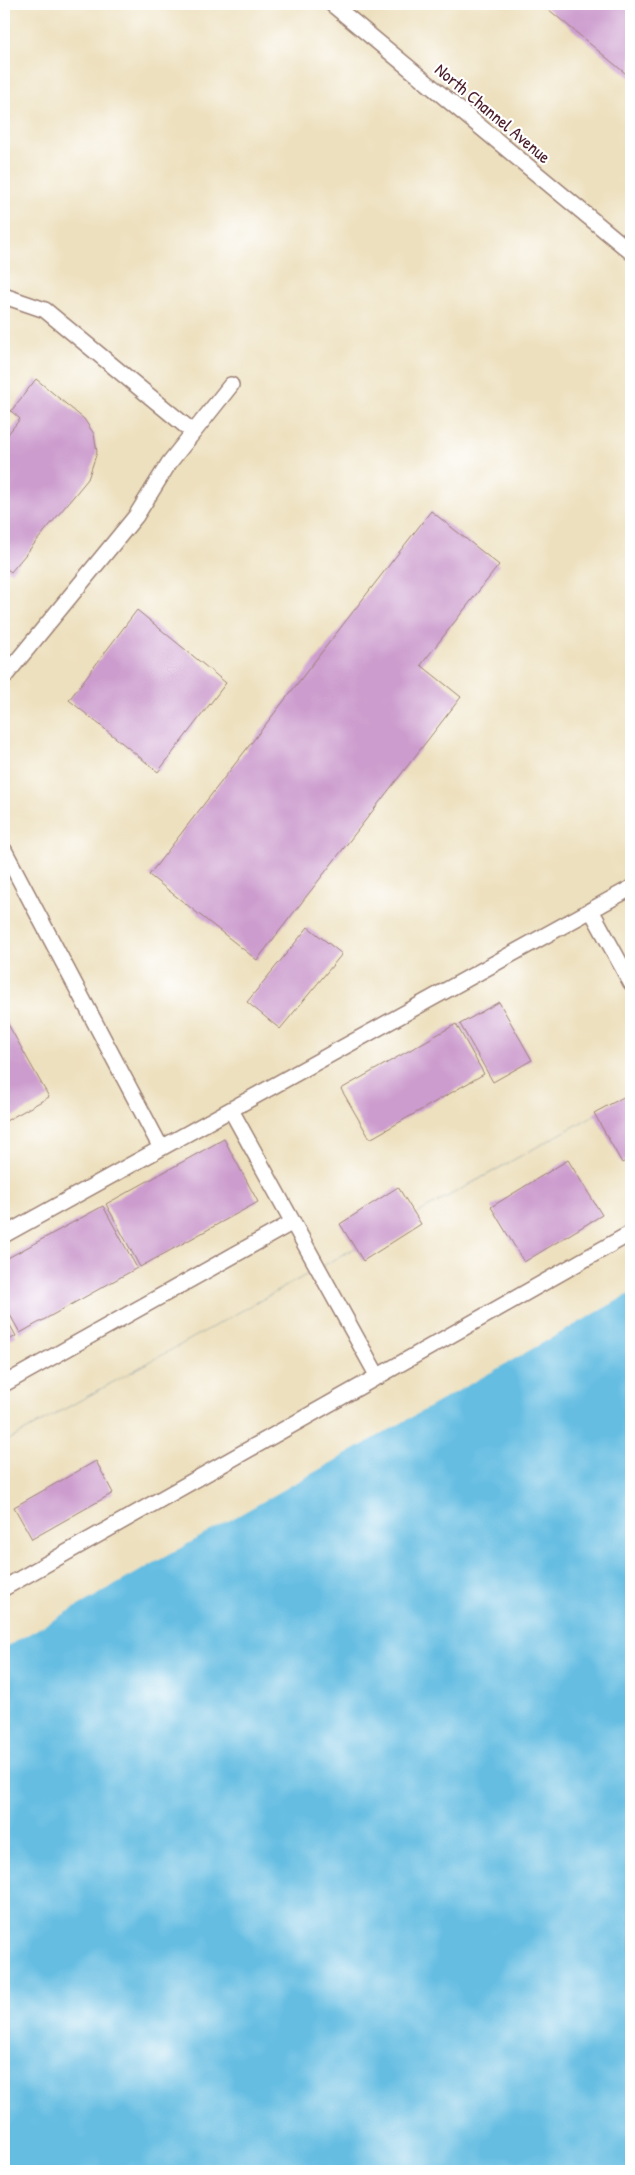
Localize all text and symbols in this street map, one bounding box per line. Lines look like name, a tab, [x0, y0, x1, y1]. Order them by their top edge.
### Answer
street label: North Channel Avenue	[430, 57, 556, 169]

